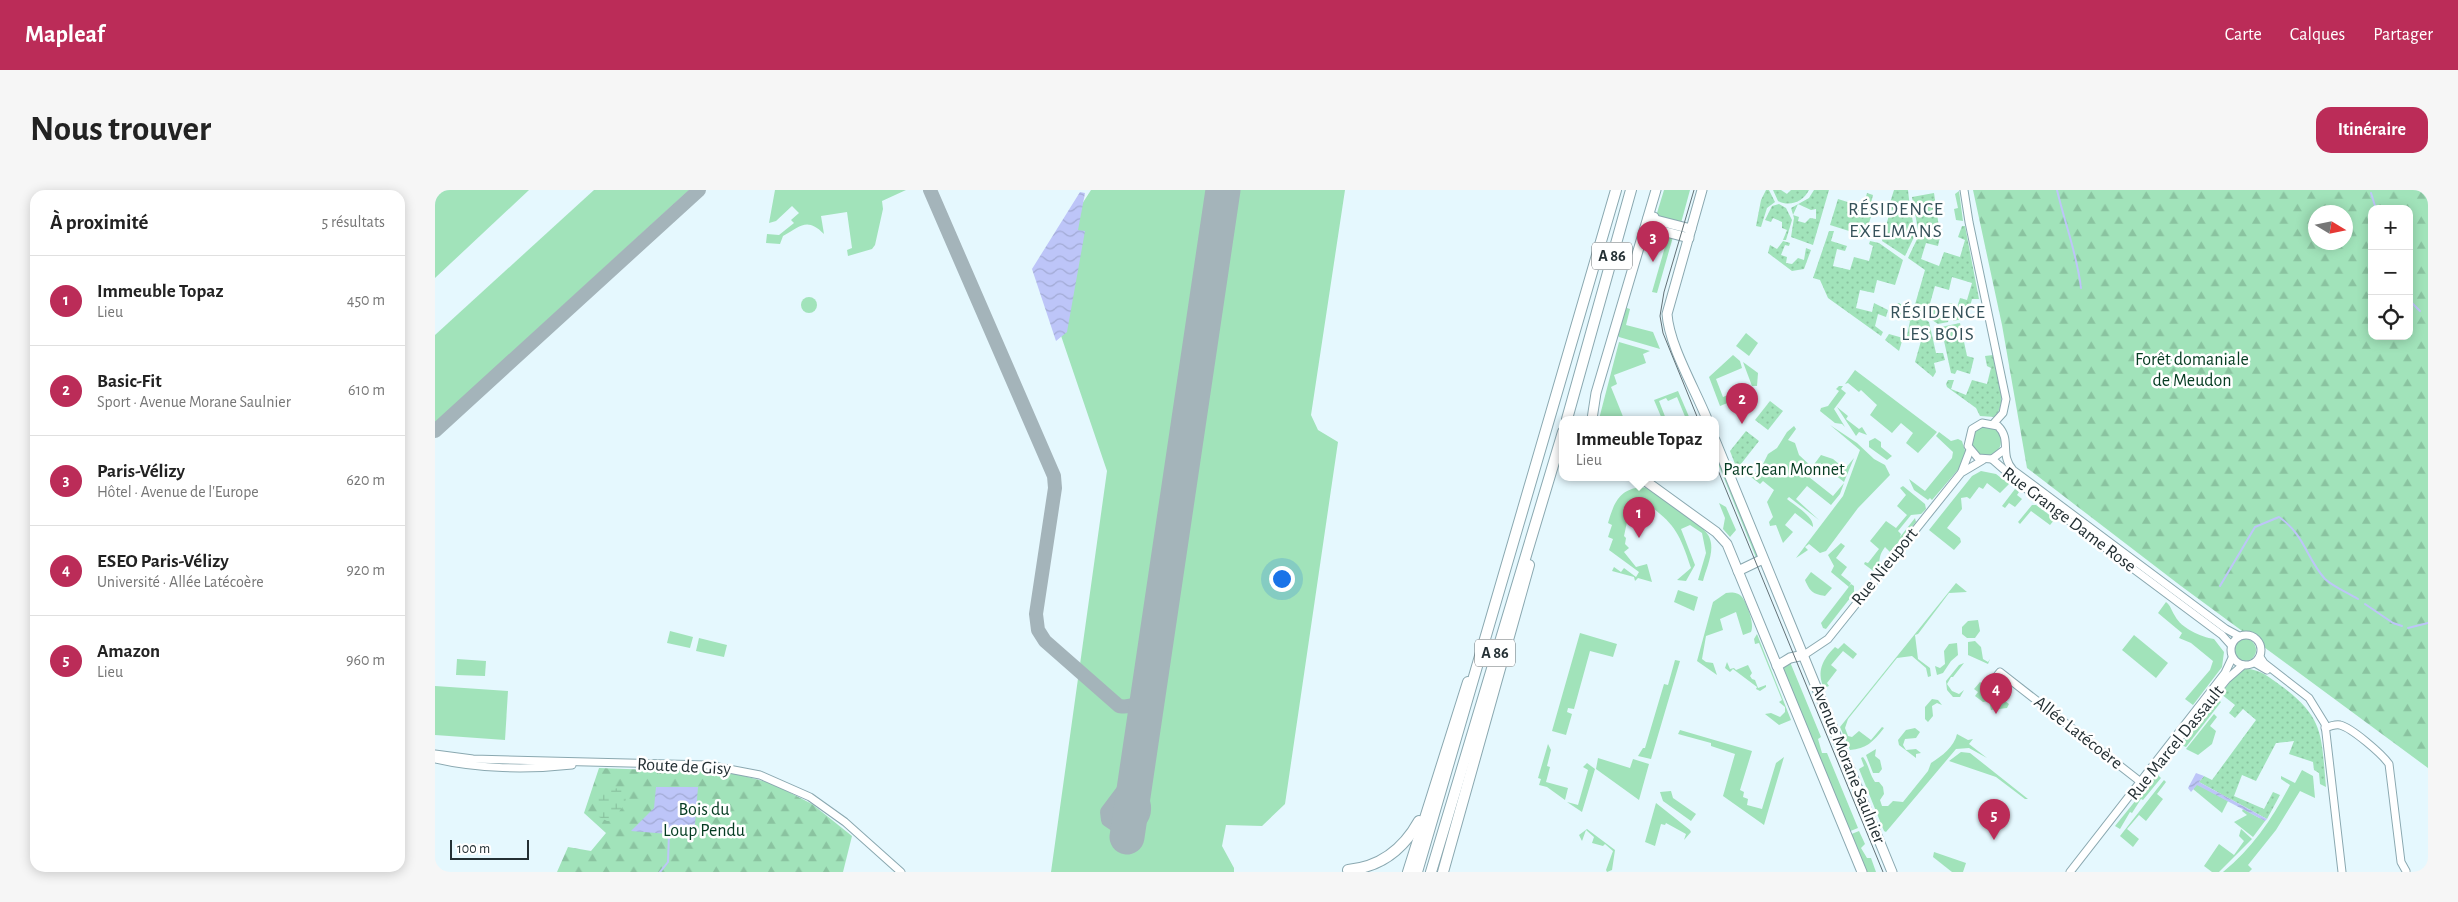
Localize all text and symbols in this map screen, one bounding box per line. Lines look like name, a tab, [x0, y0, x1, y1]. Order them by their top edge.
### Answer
text: Mapleaf	[25, 23, 105, 47]
text: Carte	[2225, 26, 2262, 44]
text: Calques	[2290, 26, 2345, 44]
text: Partager	[2373, 26, 2433, 44]
button: Itinéraire	[2316, 107, 2428, 153]
text: Nous trouver	[30, 112, 211, 147]
district label: RÉSIDENCE EXELMANS	[1848, 198, 1944, 241]
north arrow	[2308, 205, 2353, 250]
map controls	[2368, 205, 2413, 340]
button: +	[2368, 205, 2413, 250]
text: À proximité	[50, 212, 148, 233]
text: 5 résultats	[322, 214, 385, 230]
pin: 3	[1637, 221, 1669, 262]
road number: A 86	[1592, 242, 1632, 270]
button: −	[2368, 250, 2413, 295]
text: Immeuble Topaz	[97, 282, 223, 301]
text: 1	[63, 292, 69, 308]
text: 450 m	[347, 292, 385, 308]
button: locate	[2368, 295, 2413, 340]
district label: RÉSIDENCE LES BOIS	[1890, 301, 1986, 344]
text: Lieu	[97, 304, 123, 320]
park label: Forêt domaniale de Meudon	[2135, 351, 2249, 390]
text: Basic-Fit	[97, 372, 162, 391]
text: 2	[62, 382, 70, 398]
text: 610 m	[348, 382, 385, 398]
pin: 2	[1726, 383, 1758, 424]
text: Sport · Avenue Morane Saulnier	[97, 394, 291, 410]
popup	[1559, 416, 1719, 481]
text: Immeuble Topaz	[1576, 430, 1702, 449]
text: Lieu	[1576, 452, 1602, 468]
park label: Parc Jean Monnet	[1723, 461, 1845, 479]
text: Paris-Vélizy	[97, 462, 185, 481]
street label: Rue Grange Dame Rose	[1999, 464, 2139, 576]
text: 3	[63, 472, 69, 488]
text: 620 m	[346, 472, 385, 488]
text: Hôtel · Avenue de l'Europe	[97, 484, 259, 500]
pin: 1	[1623, 497, 1655, 538]
street label: Rue Nieuport	[1849, 525, 1922, 609]
text: ESEO Paris-Vélizy	[97, 552, 229, 571]
text: 4	[62, 562, 70, 578]
text: 920 m	[346, 562, 385, 578]
your location	[1269, 566, 1295, 592]
text: Université · Allée Latécoère	[97, 574, 264, 590]
road number: A 86	[1475, 639, 1515, 666]
text: Amazon	[97, 642, 160, 661]
text: 5	[63, 652, 69, 668]
text: 960 m	[346, 652, 385, 668]
text: Lieu	[97, 664, 123, 680]
pin: 4	[1980, 673, 2012, 714]
street label: Avenue Morane Saulnier	[1808, 682, 1888, 846]
street label: Rue Marcel Dassault	[2124, 682, 2228, 804]
street label: Allée Latécoère	[2030, 693, 2126, 773]
street label: Route de Gisy	[636, 756, 732, 778]
pin: 5	[1978, 799, 2010, 840]
park label: Bois du Loup Pendu	[663, 801, 745, 840]
scale bar	[450, 837, 529, 860]
text: 100 m	[457, 842, 490, 856]

